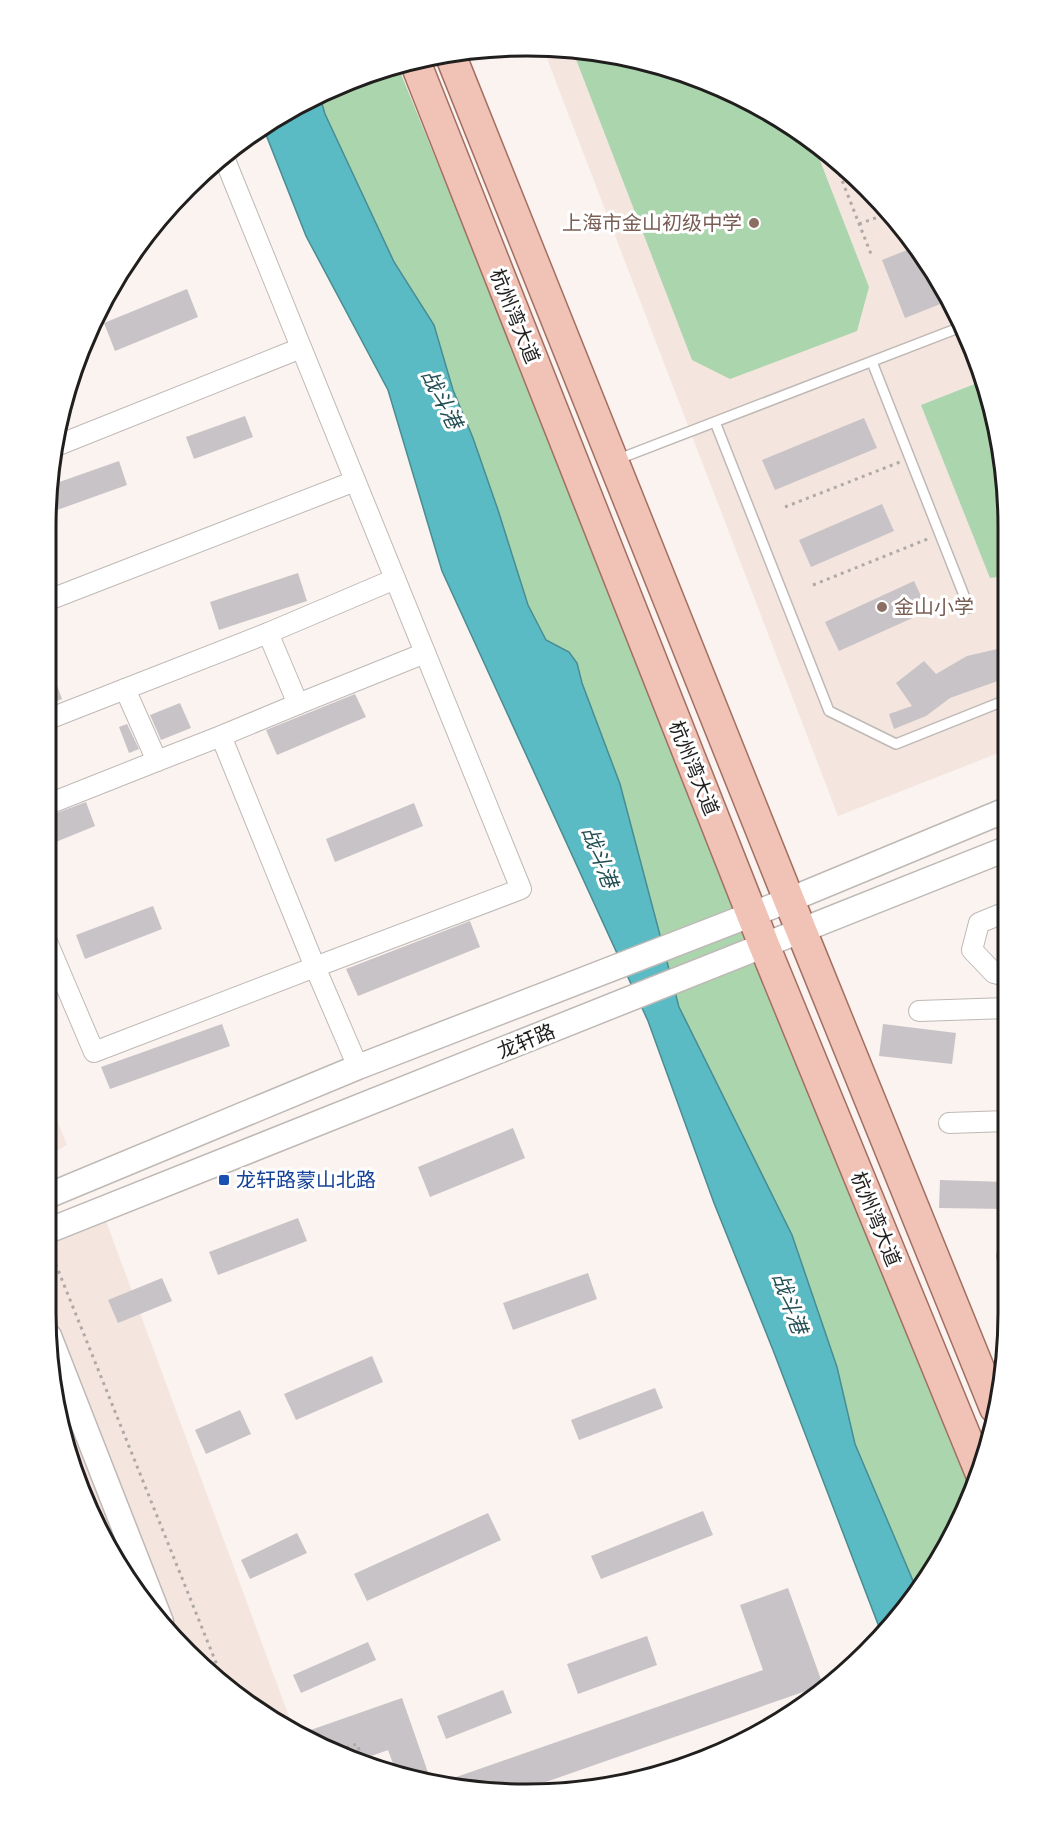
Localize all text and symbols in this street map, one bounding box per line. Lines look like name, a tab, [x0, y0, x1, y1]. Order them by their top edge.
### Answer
place label: 上海市金山初级中学	[562, 212, 742, 234]
marker: 上海市金山初级中学	[747, 216, 761, 230]
street label: 杭州湾大道	[486, 266, 544, 366]
water label: 战斗港	[417, 366, 468, 435]
place label: 金山小学	[894, 596, 974, 618]
marker: 金山小学	[875, 600, 889, 614]
street label: 杭州湾大道	[665, 718, 723, 818]
water label: 战斗港	[578, 823, 623, 893]
street label: 龙轩路	[494, 1020, 558, 1062]
place label: 龙轩路蒙山北路	[236, 1169, 376, 1191]
street label: 杭州湾大道	[847, 1169, 905, 1269]
marker: 龙轩路蒙山北路	[217, 1173, 231, 1187]
water label: 战斗港	[768, 1269, 813, 1339]

